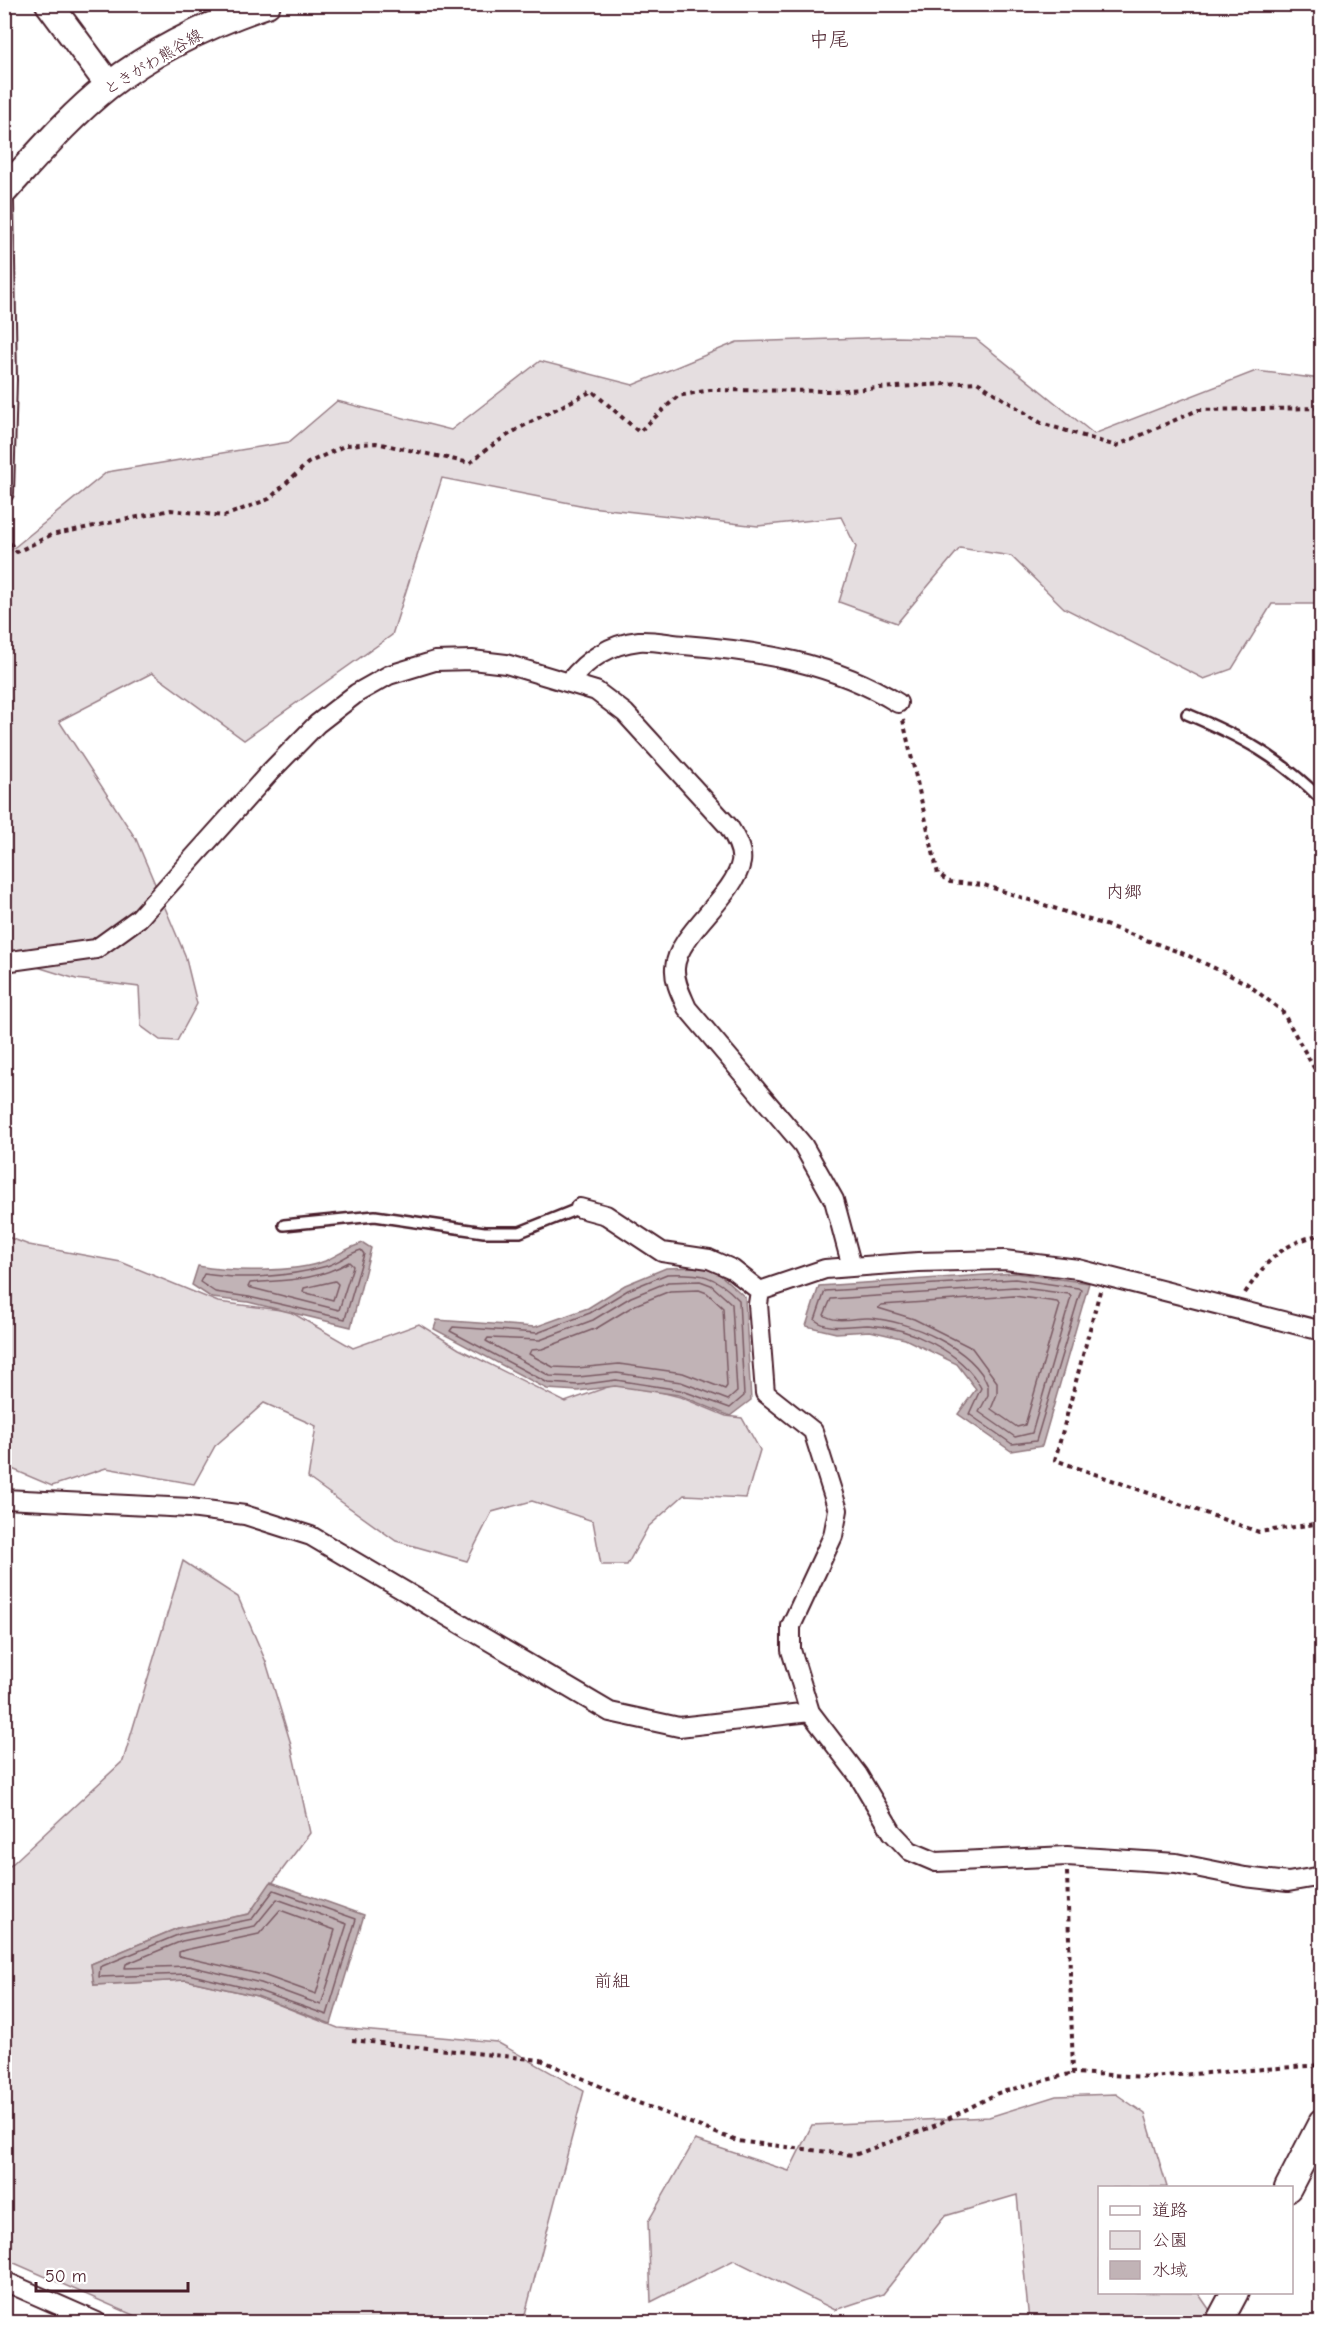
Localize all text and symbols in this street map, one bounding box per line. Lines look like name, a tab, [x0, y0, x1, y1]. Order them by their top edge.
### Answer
street label: ときがわ熊谷線	[100, 26, 206, 98]
district label: 中尾	[809, 28, 849, 51]
district label: 内郷	[1106, 882, 1142, 903]
district label: 前組	[594, 1971, 630, 1992]
legend	[1098, 2186, 1293, 2294]
text: 道路	[1152, 2200, 1188, 2221]
text: 公園	[1152, 2230, 1188, 2251]
scale bar	[36, 2255, 188, 2293]
text: 水域	[1152, 2260, 1188, 2281]
text: 50 m	[45, 2266, 87, 2287]

